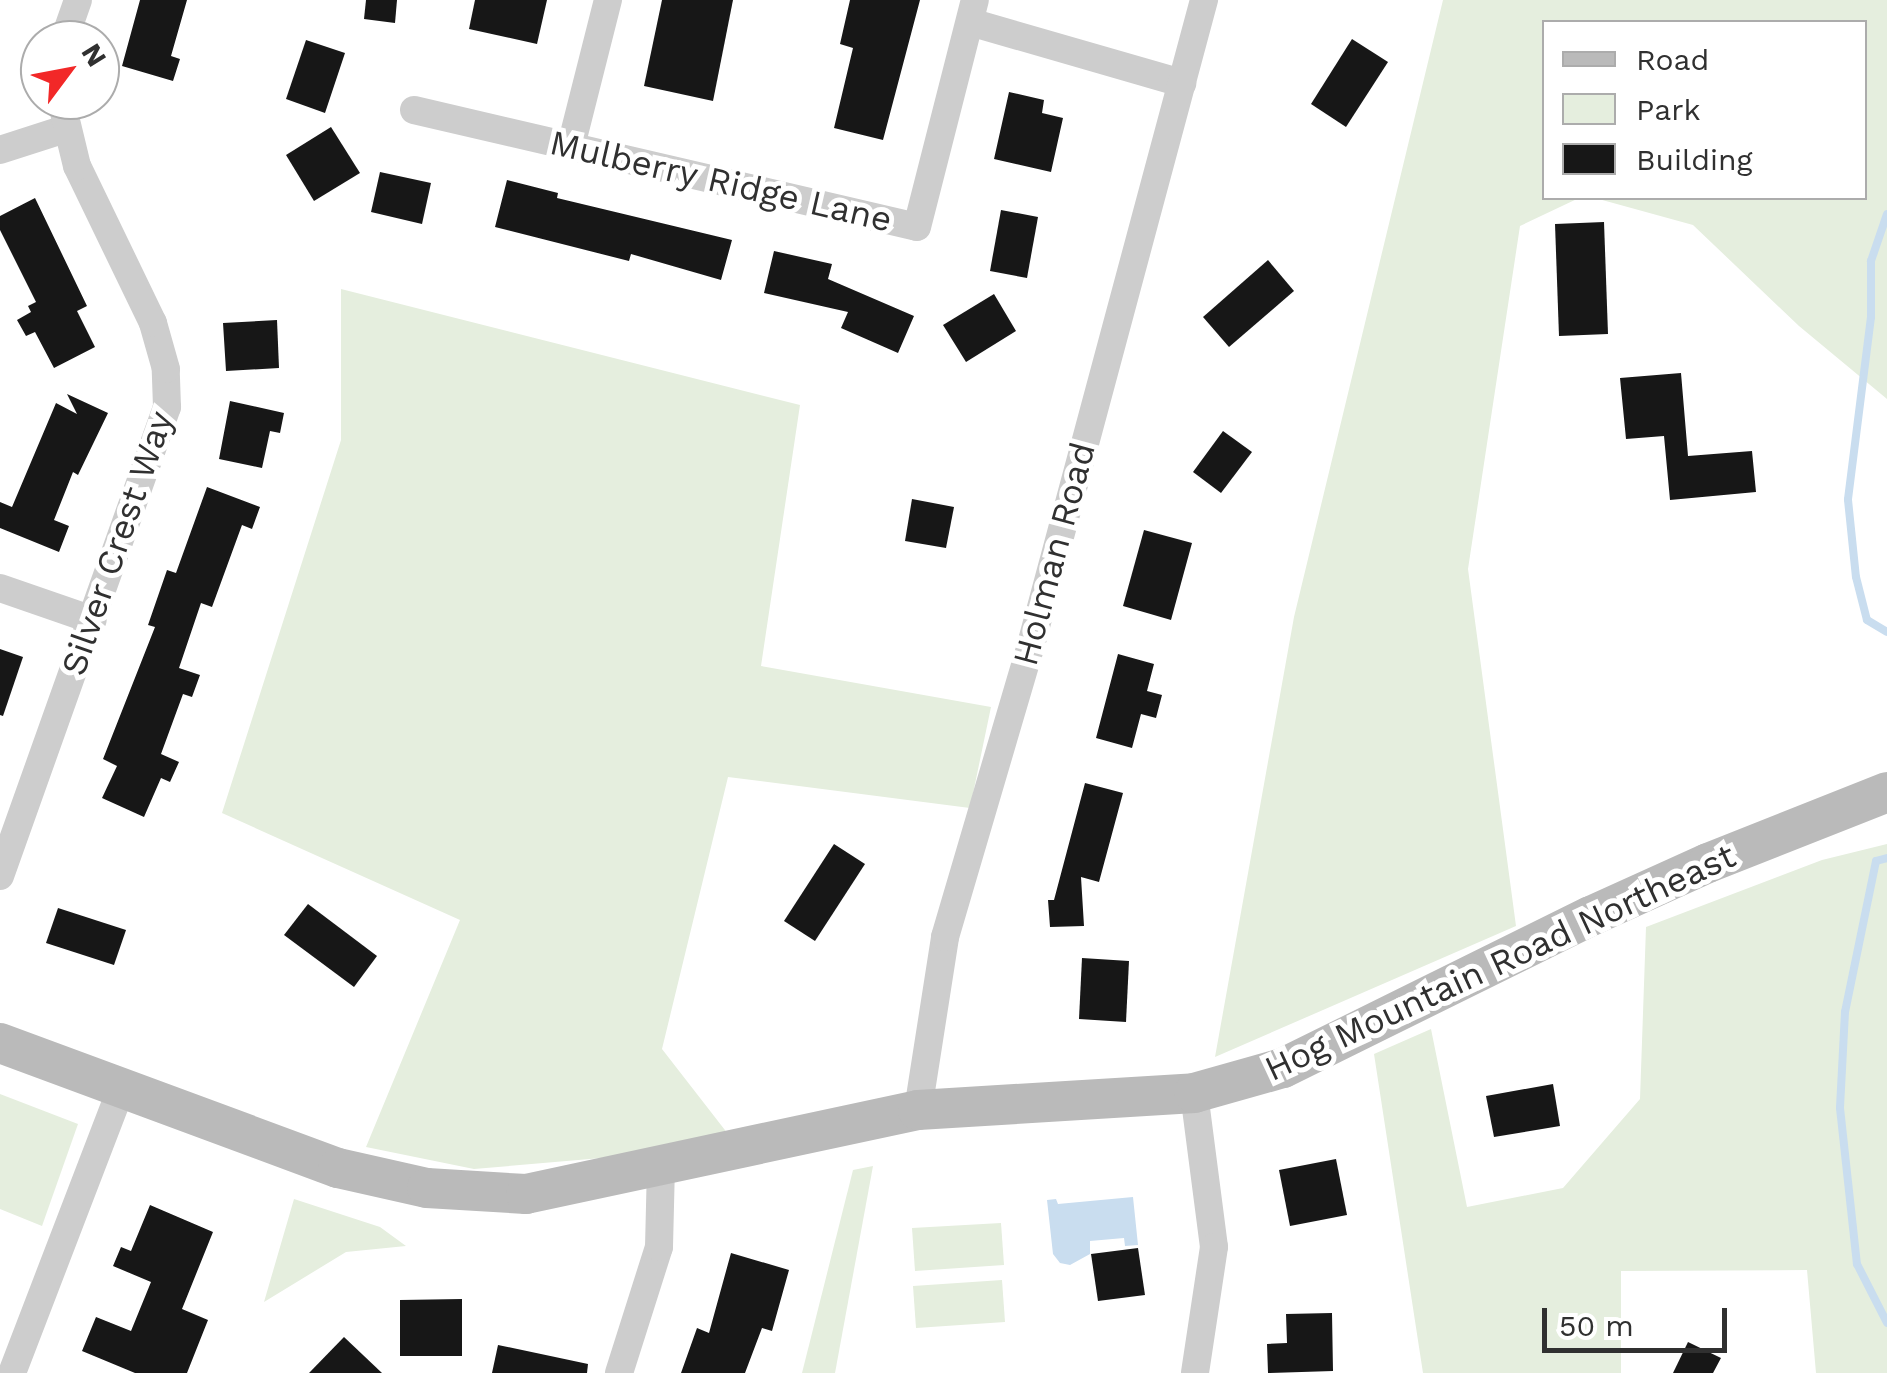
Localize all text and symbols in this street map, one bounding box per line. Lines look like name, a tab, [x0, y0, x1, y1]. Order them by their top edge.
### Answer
north arrow	[20, 20, 120, 120]
legend	[1542, 20, 1867, 200]
text: N	[75, 37, 114, 72]
text: Road	[1636, 42, 1709, 77]
text: Park	[1636, 92, 1701, 127]
street label: Mulberry Ridge Lane	[546, 121, 896, 241]
text: Building	[1636, 142, 1753, 177]
street label: Silver Crest Way	[52, 405, 182, 681]
street label: Holman Road	[1004, 438, 1104, 670]
street label: Hog Mountain Road Northeast	[1258, 834, 1742, 1090]
scale bar	[1547, 1288, 1732, 1350]
text: 50 m	[1559, 1308, 1634, 1343]

